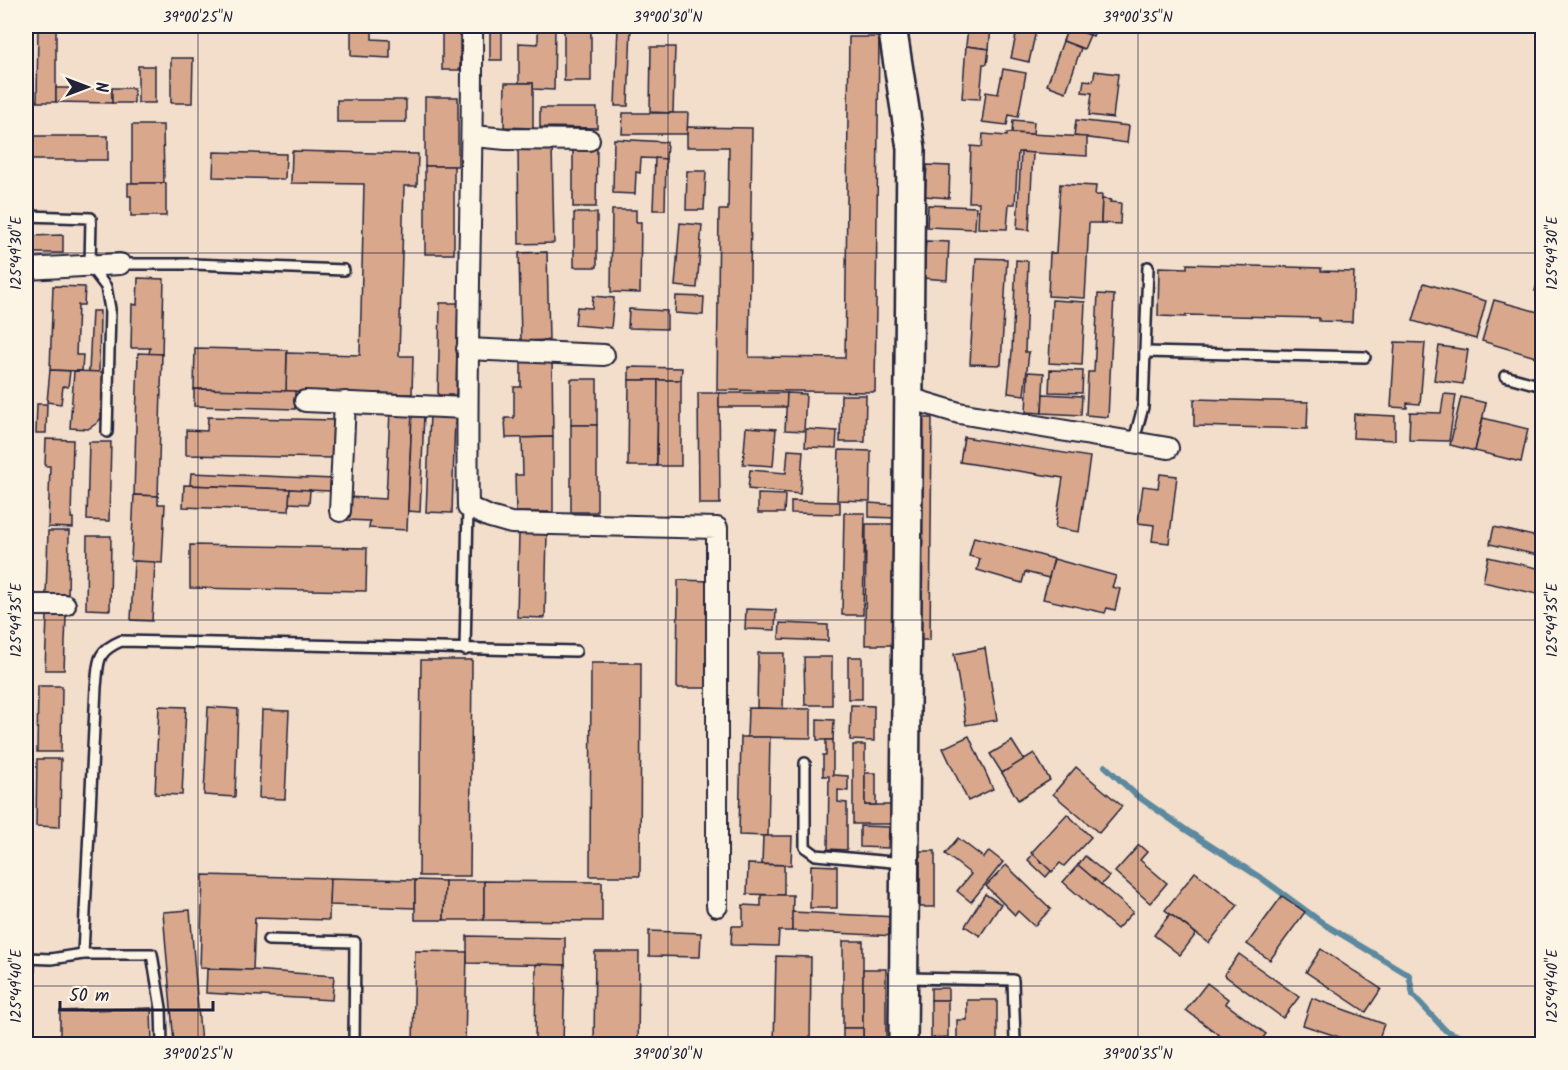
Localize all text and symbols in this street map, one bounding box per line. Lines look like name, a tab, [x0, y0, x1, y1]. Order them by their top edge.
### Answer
text: 39°00'25"N	[163, 6, 233, 30]
text: 39°00'30"N	[633, 6, 703, 30]
text: 39°00'35"N	[1103, 6, 1173, 30]
north arrow	[57, 57, 117, 117]
text: N	[88, 82, 113, 92]
text: 125°49'30"E	[5, 215, 29, 290]
text: 125°49'30"E	[1541, 215, 1565, 290]
text: 125°49'35"E	[5, 581, 29, 657]
text: 125°49'35"E	[1541, 581, 1565, 657]
text: 125°49'40"E	[5, 948, 29, 1023]
text: 125°49'40"E	[1541, 948, 1565, 1023]
scale bar	[60, 974, 213, 1012]
text: 50 m	[69, 982, 109, 1011]
text: 39°00'25"N	[163, 1043, 233, 1067]
text: 39°00'30"N	[633, 1043, 703, 1067]
text: 39°00'35"N	[1103, 1043, 1173, 1067]

